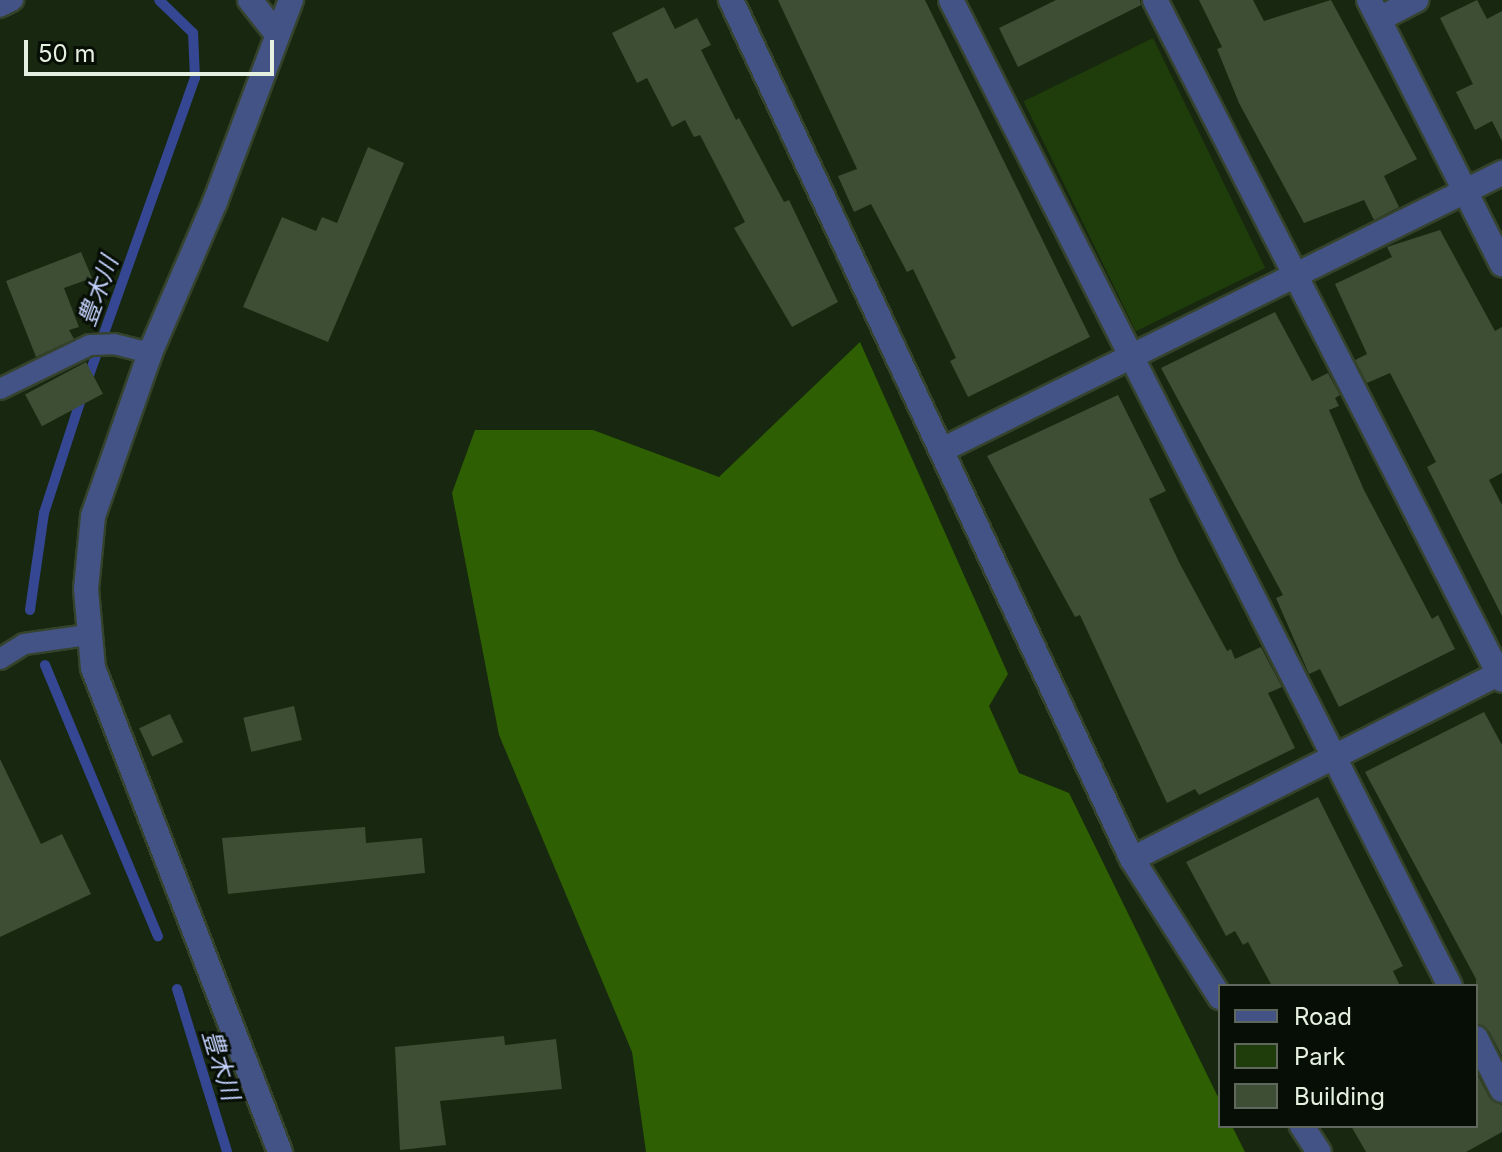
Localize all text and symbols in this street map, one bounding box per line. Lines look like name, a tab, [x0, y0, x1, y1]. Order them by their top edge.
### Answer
scale bar	[28, 24, 278, 74]
text: 50 m	[38, 39, 96, 68]
water label: 豊木川	[72, 252, 124, 330]
legend	[1218, 984, 1478, 1128]
text: Road	[1294, 1002, 1352, 1031]
water label: 豊木川	[197, 1026, 245, 1104]
text: Park	[1294, 1042, 1345, 1071]
text: Building	[1294, 1082, 1385, 1111]

